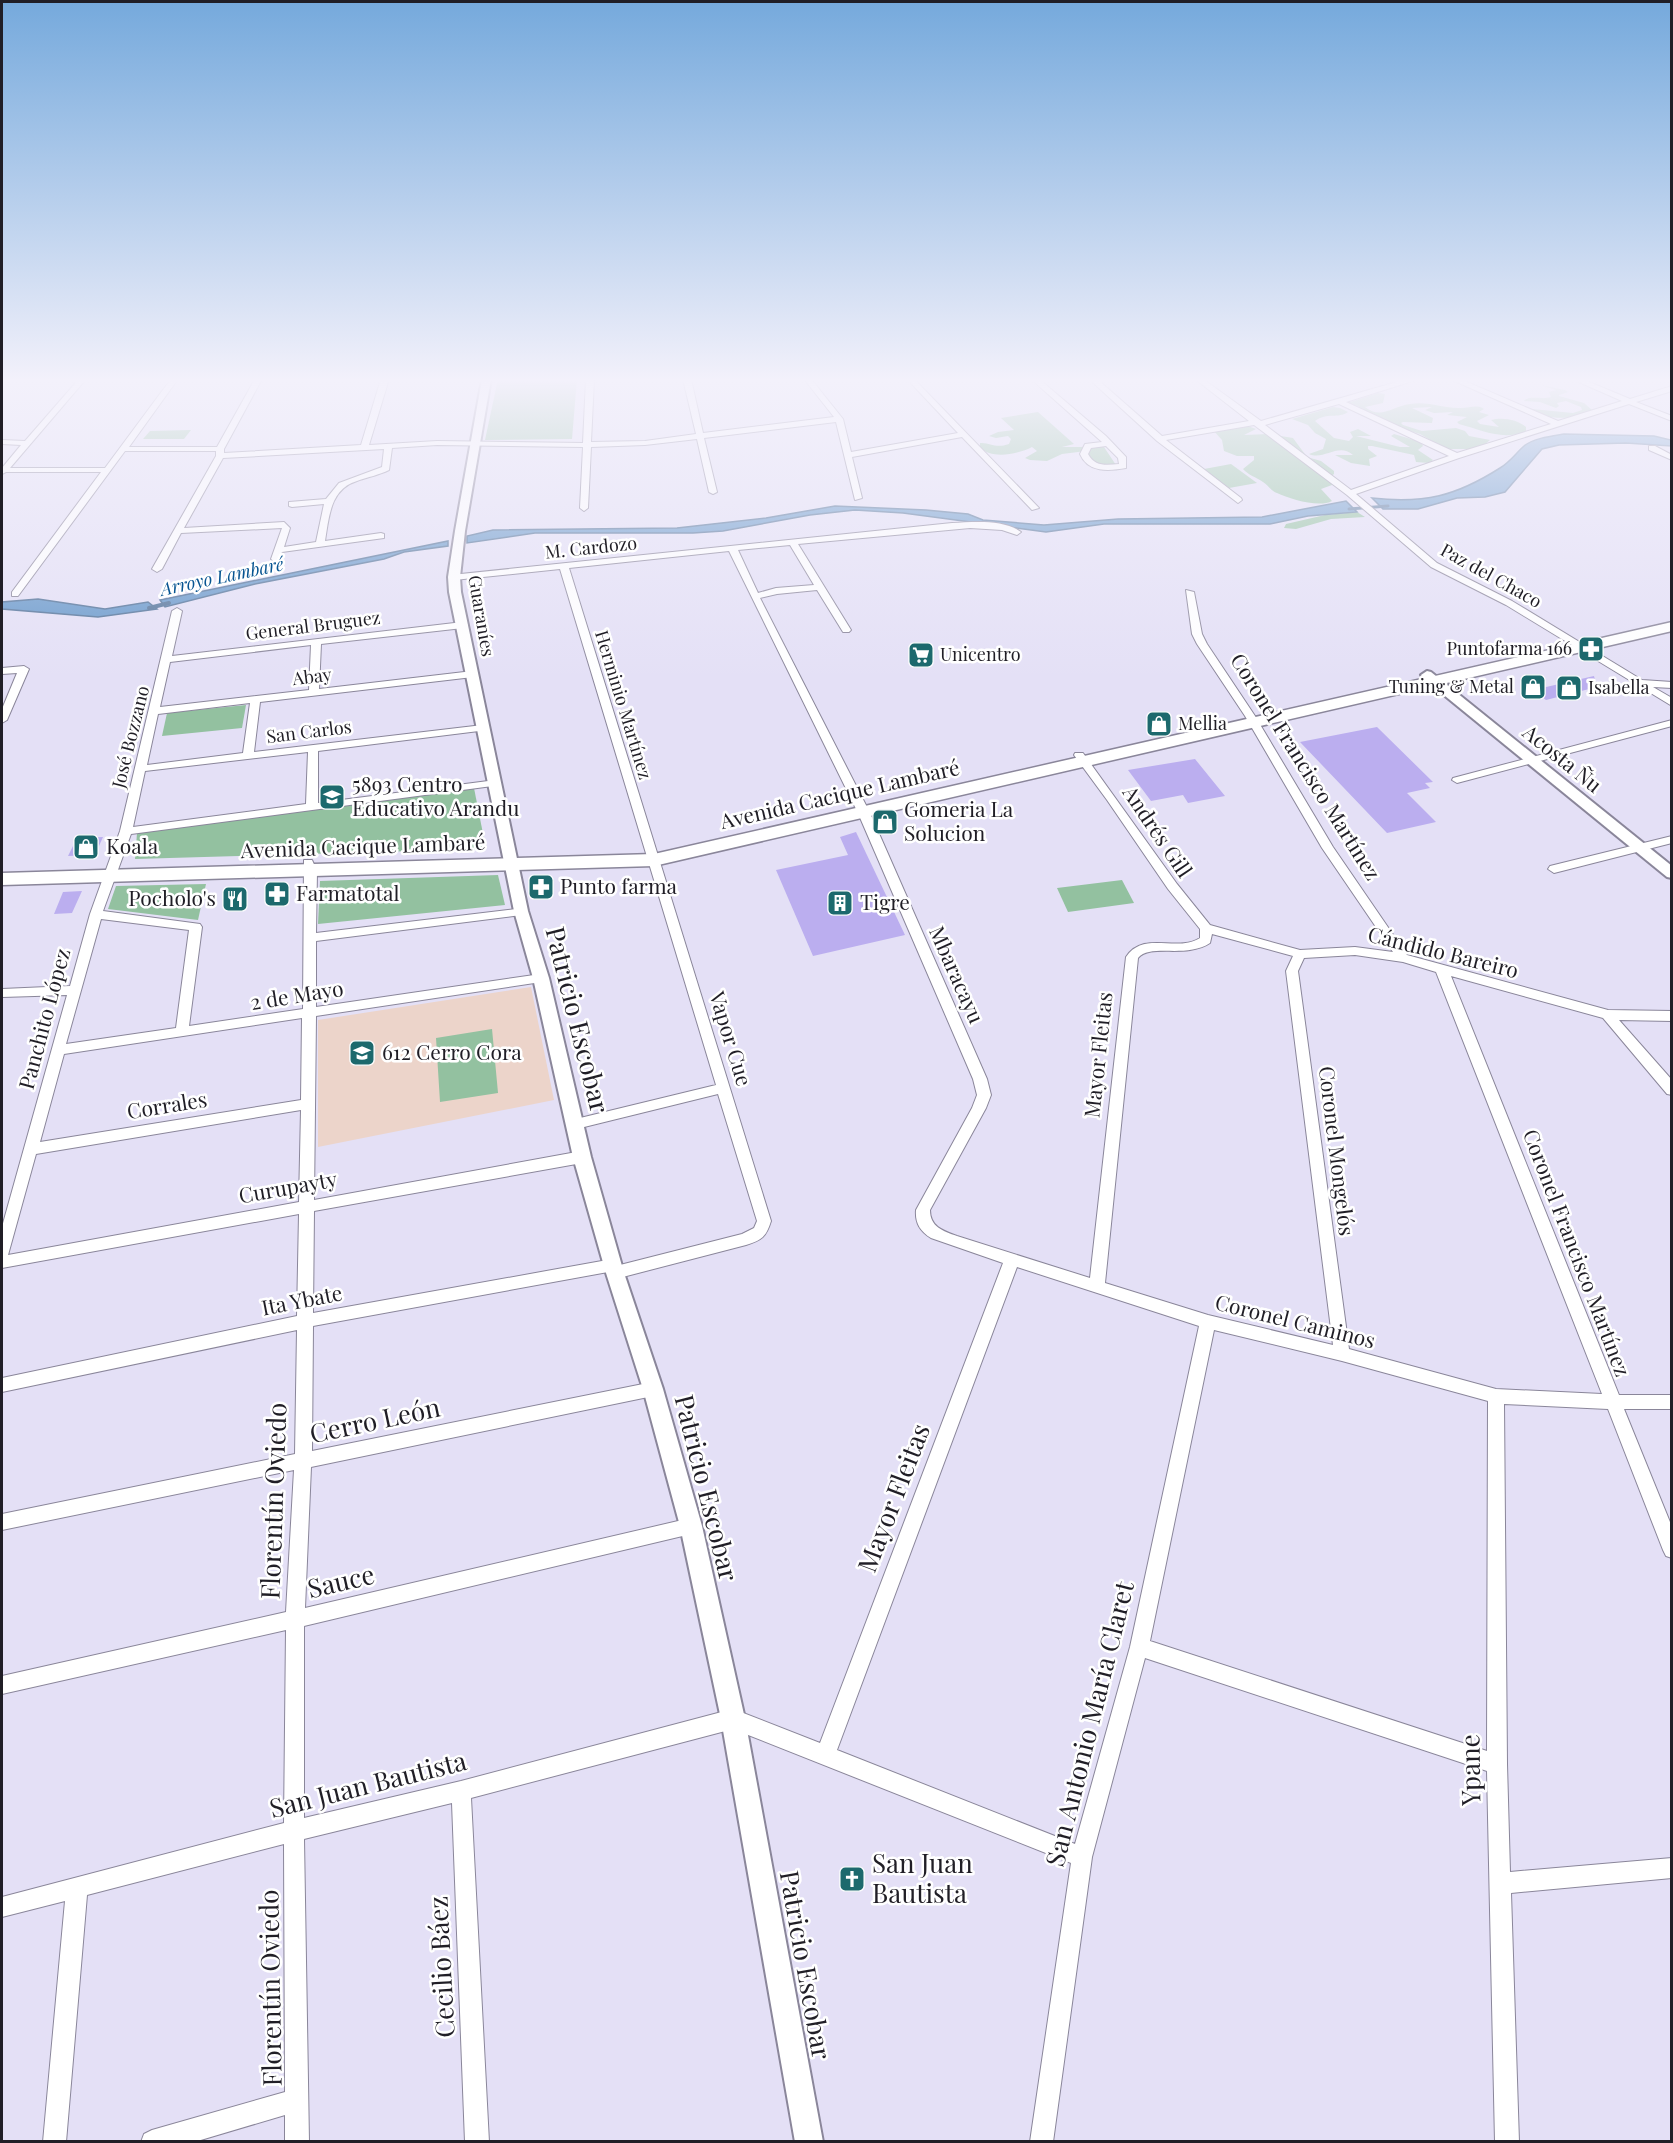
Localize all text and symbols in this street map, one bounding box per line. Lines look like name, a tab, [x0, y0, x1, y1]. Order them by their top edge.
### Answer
street label: M. Cardozo	[544, 530, 638, 564]
street label: Paz del Chaco	[1437, 537, 1546, 613]
water label: Arroyo Lambaré	[156, 551, 287, 601]
street label: Guaraníes	[463, 573, 501, 658]
street label: General Bruguez	[244, 605, 382, 645]
street label: Herminio Martínez	[590, 627, 658, 782]
pharmacy icon: Puntofarma 166	[1576, 634, 1606, 664]
place label: Puntofarma 166	[1447, 636, 1572, 660]
supermarket icon: Unicentro	[906, 640, 936, 670]
place label: Unicentro	[940, 642, 1021, 666]
street label: Coronel Francisco Martínez	[1225, 647, 1388, 885]
street label: Abay	[290, 662, 333, 690]
shop icon: Tuning & Metal	[1518, 672, 1548, 702]
shop icon: Isabella	[1554, 673, 1584, 703]
place label: Tuning & Metal	[1389, 674, 1514, 698]
place label: Isabella	[1588, 675, 1650, 699]
street label: José Bozzano	[105, 683, 154, 791]
shop icon: Mellia	[1144, 709, 1174, 739]
place label: Mellia	[1178, 711, 1227, 735]
street label: San Carlos	[265, 714, 353, 748]
street label: Acosta Ñu	[1517, 716, 1609, 798]
street label: Avenida Cacique Lambaré	[716, 752, 962, 834]
place label: 5893 Centro Educativo Arandu	[352, 769, 520, 821]
street label: Andrés Gill	[1117, 779, 1200, 882]
school or university icon: 5893 Centro Educativo Arandu	[317, 782, 347, 812]
place label: Gomeria La Solucion	[904, 794, 1014, 846]
shop icon: Gomeria La Solucion	[870, 807, 900, 837]
street label: Avenida Cacique Lambaré	[239, 827, 486, 863]
place label: Koala	[106, 831, 159, 859]
shop icon: Koala	[71, 832, 101, 862]
place label: Punto farma	[560, 871, 678, 899]
pharmacy icon: Punto farma	[526, 872, 556, 902]
place label: Farmatotal	[296, 878, 399, 906]
pharmacy icon: Farmatotal	[262, 879, 292, 909]
place label: Pocholo's	[128, 883, 216, 911]
restaurant icon: Pocholo's	[220, 884, 250, 914]
place label: Tigre	[860, 887, 910, 915]
building icon: Tigre	[825, 888, 855, 918]
street label: Cándido Bareiro	[1365, 919, 1522, 983]
street label: Mbaracayu	[924, 921, 992, 1027]
street label: Patricio Escobar	[538, 923, 619, 1117]
street label: Panchito López	[11, 945, 75, 1092]
street label: 2 de Mayo	[248, 973, 345, 1015]
street label: Vapor Cue	[704, 987, 760, 1089]
street label: Mayor Fleitas	[1076, 991, 1118, 1119]
place label: 612 Cerro Cora	[382, 1037, 522, 1065]
school or university icon: 612 Cerro Cora	[347, 1038, 377, 1068]
street label: Coronel Mongelós	[1314, 1064, 1362, 1237]
street label: Corrales	[125, 1084, 209, 1124]
street label: Coronel Francisco Martínez	[1518, 1125, 1638, 1380]
street label: Curupayty	[236, 1164, 339, 1208]
street label: Ita Ybate	[259, 1277, 344, 1321]
street label: Coronel Caminos	[1213, 1287, 1378, 1353]
street label: Cerro León	[306, 1389, 444, 1450]
street label: Patricio Escobar	[667, 1391, 748, 1585]
street label: Florentín Oviedo	[252, 1402, 293, 1600]
street label: Mayor Fleitas	[848, 1418, 937, 1577]
street label: Sauce	[304, 1556, 378, 1605]
street label: San Antonio María Claret	[1036, 1577, 1141, 1870]
street label: Ypane	[1451, 1734, 1488, 1807]
street label: San Juan Bautista	[265, 1742, 470, 1825]
place label: San Juan Bautista	[872, 1845, 973, 1910]
church icon: San Juan Bautista	[837, 1864, 867, 1894]
street label: Patricio Escobar	[773, 1868, 840, 2062]
street label: Florentín Oviedo	[250, 1889, 289, 2087]
street label: Cecilio Báez	[419, 1895, 462, 2039]

